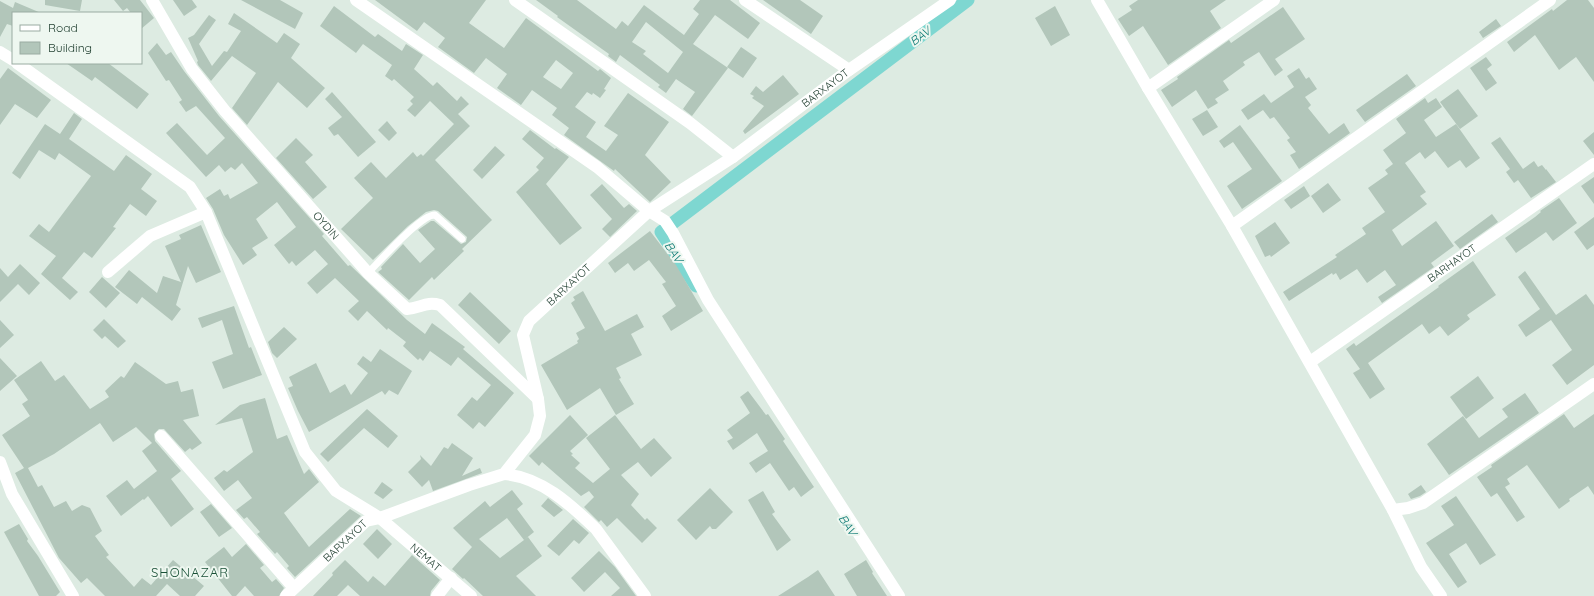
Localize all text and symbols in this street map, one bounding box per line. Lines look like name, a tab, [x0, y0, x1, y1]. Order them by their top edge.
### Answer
legend	[12, 12, 142, 64]
text: Road	[48, 20, 78, 35]
water label: BAV	[907, 22, 935, 49]
text: Building	[48, 40, 92, 55]
street label: BARXAYOT	[799, 65, 852, 110]
street label: OYDIN	[310, 209, 342, 243]
water label: BAV	[662, 238, 688, 267]
street label: BARHAYOT	[1425, 241, 1480, 285]
street label: BARXAYOT	[543, 260, 594, 309]
water label: BAV	[836, 511, 862, 540]
street label: BARXAYOT	[320, 516, 370, 565]
street label: NEMAT	[407, 540, 445, 575]
district label: SHONAZAR	[151, 564, 229, 580]

